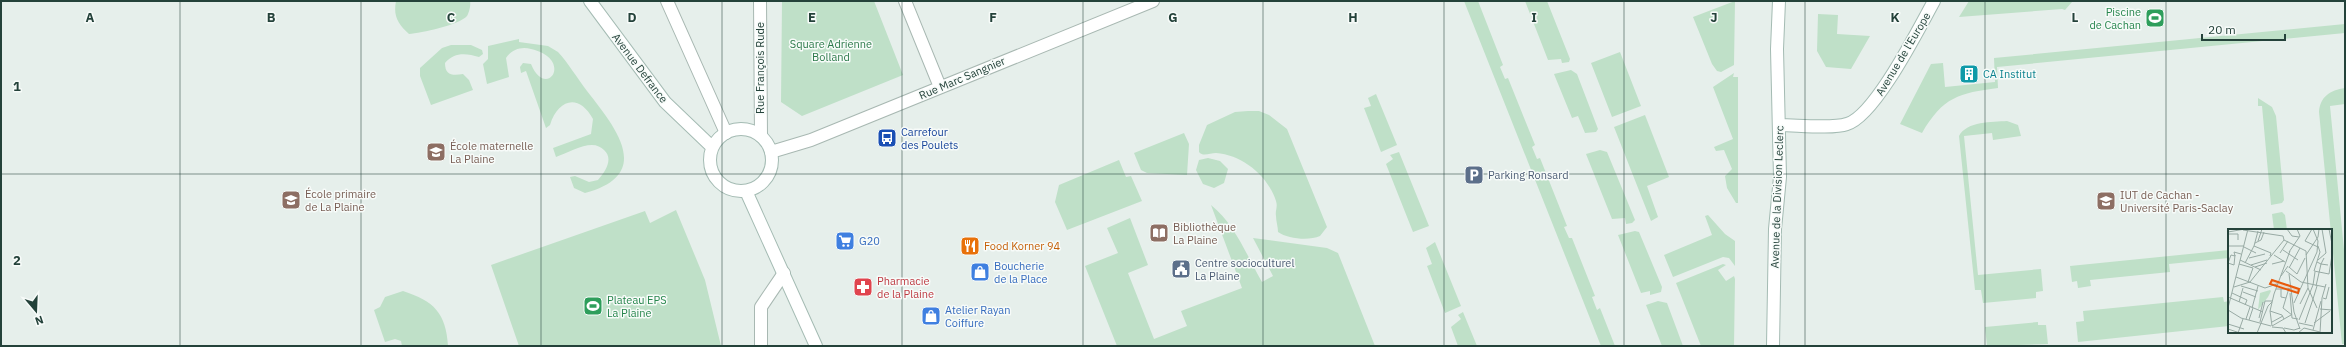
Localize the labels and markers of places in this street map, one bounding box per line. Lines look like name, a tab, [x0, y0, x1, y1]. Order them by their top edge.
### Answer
place label: Piscine de Cachan	[2089, 5, 2141, 32]
sports icon: Piscine de Cachan	[2144, 7, 2166, 29]
building icon: CA Institut	[1958, 63, 1980, 85]
place label: CA Institut	[1983, 67, 2036, 81]
place label: Carrefour des Poulets	[901, 125, 958, 152]
bus stop icon: Carrefour des Poulets	[876, 127, 898, 149]
place label: École maternelle La Plaine	[450, 139, 533, 166]
school or university icon: École maternelle La Plaine	[425, 141, 447, 163]
parking icon: Parking Ronsard	[1463, 164, 1485, 186]
place label: Parking Ronsard	[1488, 168, 1569, 182]
place label: École primaire de La Plaine	[305, 187, 376, 214]
place label: IUT de Cachan - Université Paris-Saclay	[2120, 188, 2234, 215]
school or university icon: École primaire de La Plaine	[280, 189, 302, 211]
school or university icon: IUT de Cachan - Université Paris-Saclay	[2095, 190, 2117, 212]
place label: Bibliothèque La Plaine	[1173, 220, 1236, 247]
library icon: Bibliothèque La Plaine	[1148, 222, 1170, 244]
supermarket icon: G20	[834, 230, 856, 252]
place label: G20	[859, 234, 880, 248]
restaurant icon: Food Korner 94	[959, 235, 981, 257]
place label: Food Korner 94	[984, 239, 1061, 253]
place label: Centre socioculturel La Plaine	[1195, 256, 1294, 283]
public building icon: Centre socioculturel La Plaine	[1170, 258, 1192, 280]
place label: Boucherie de la Place	[994, 259, 1048, 286]
shop icon: Boucherie de la Place	[969, 261, 991, 283]
place label: Pharmacie de la Plaine	[877, 274, 934, 301]
pharmacy icon: Pharmacie de la Plaine	[852, 276, 874, 298]
place label: Plateau EPS La Plaine	[607, 293, 667, 320]
sports icon: Plateau EPS La Plaine	[582, 295, 604, 317]
place label: Atelier Rayan Coiffure	[945, 303, 1010, 330]
shop icon: Atelier Rayan Coiffure	[920, 305, 942, 327]

